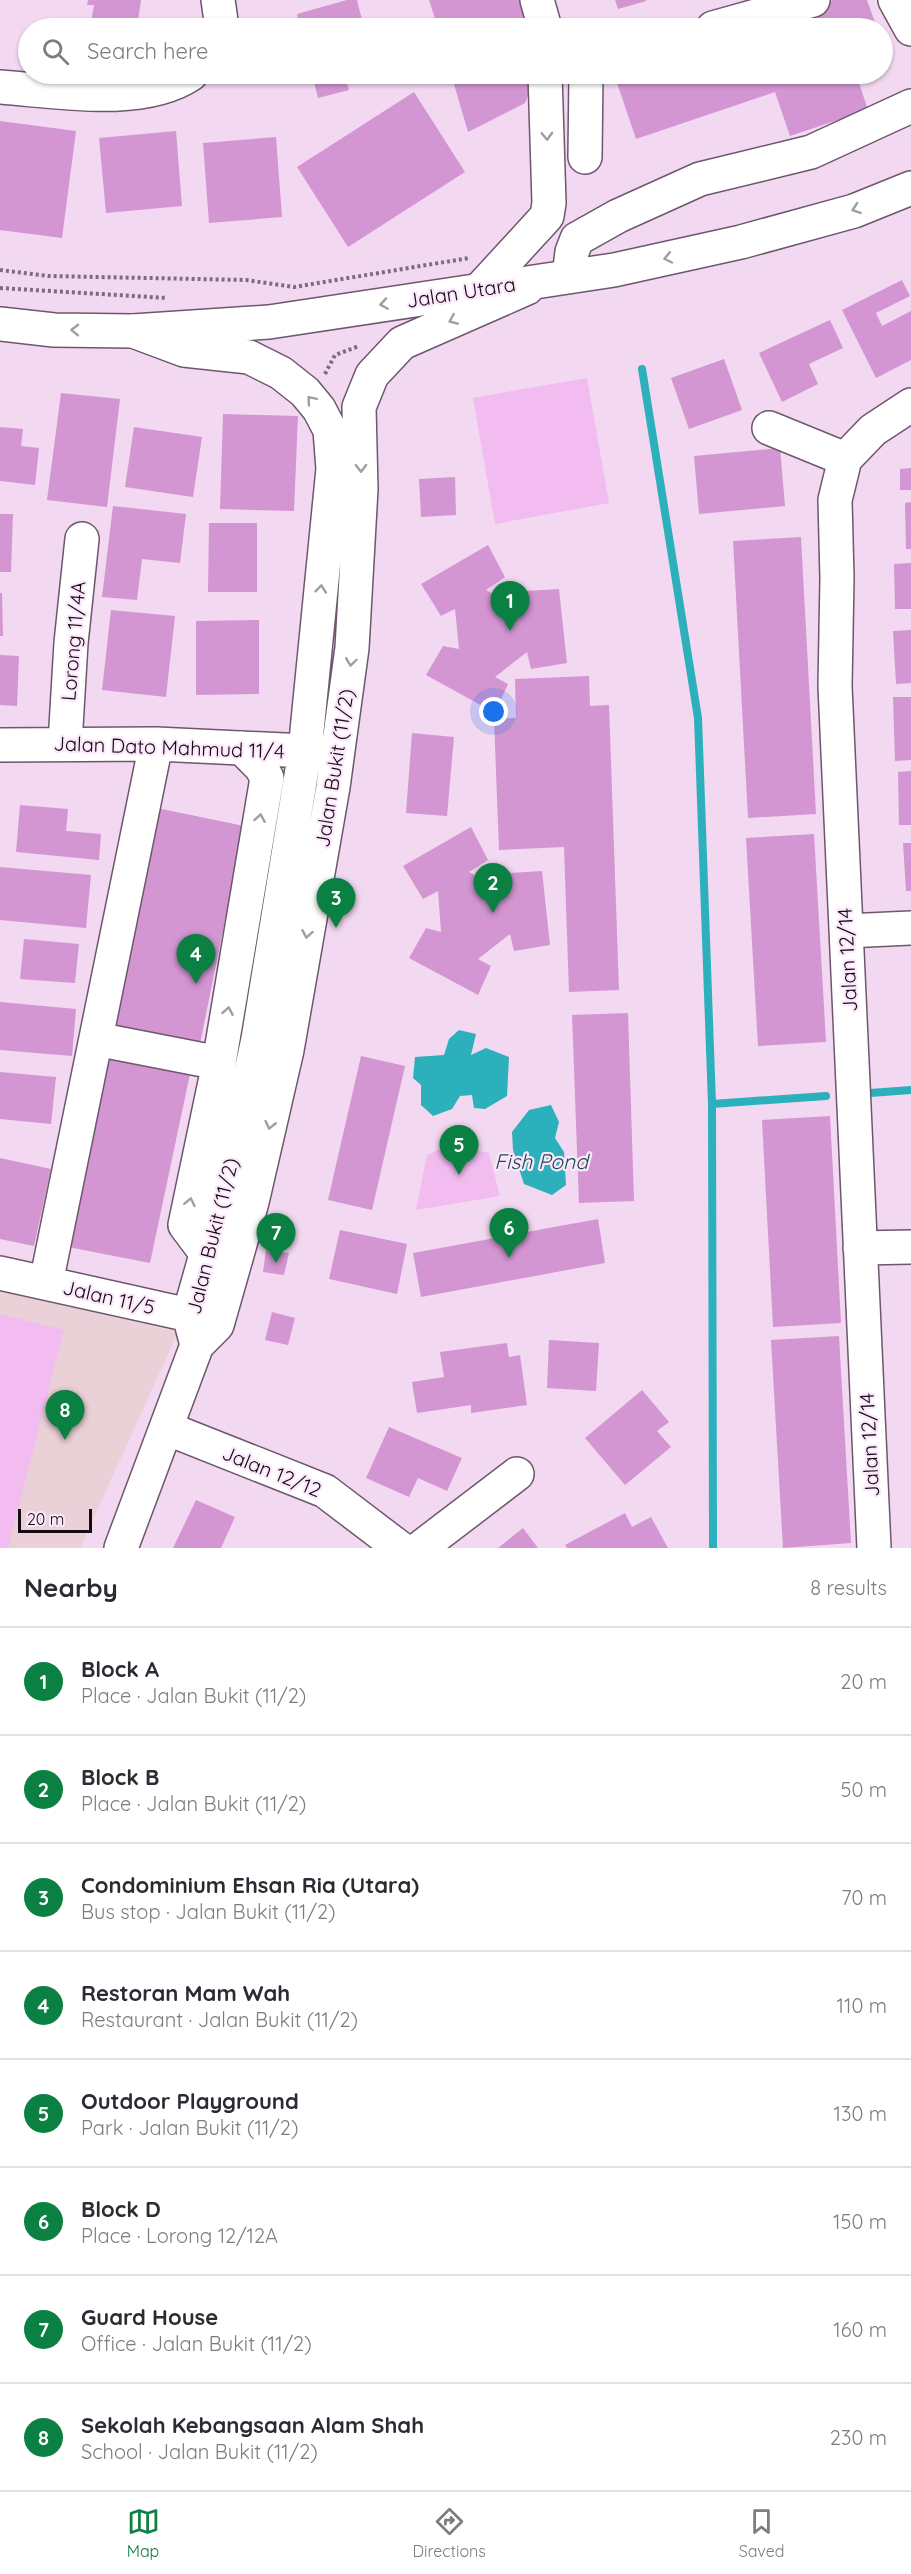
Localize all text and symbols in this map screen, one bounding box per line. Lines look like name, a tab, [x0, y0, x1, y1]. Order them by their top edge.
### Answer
search box	[18, 18, 893, 84]
icon: search	[39, 35, 72, 68]
text: Search here	[87, 37, 208, 65]
one-way arrow	[541, 131, 553, 140]
one-way arrow	[852, 202, 862, 215]
one-way arrow	[663, 251, 673, 264]
street label: Jalan Utara	[405, 271, 517, 313]
one-way arrow	[379, 297, 389, 310]
one-way arrow	[448, 313, 459, 325]
one-way arrow	[70, 324, 79, 337]
one-way arrow	[307, 396, 318, 407]
one-way arrow	[354, 463, 367, 472]
street label: Lorong 11/4A	[55, 580, 91, 702]
pin: 1	[490, 582, 530, 631]
one-way arrow	[314, 584, 327, 593]
one-way arrow	[345, 658, 357, 667]
street label: Jalan Bukit (11/2)	[309, 687, 359, 849]
your location	[479, 697, 508, 726]
street label: Jalan Dato Mahmud 11/4	[53, 730, 285, 764]
one-way arrow	[253, 814, 266, 824]
pin: 2	[474, 864, 512, 913]
pin: 3	[316, 878, 356, 928]
street label: Jalan 12/14	[832, 907, 862, 1013]
one-way arrow	[301, 929, 314, 939]
pin: 4	[176, 934, 216, 984]
one-way arrow	[221, 1006, 234, 1016]
one-way arrow	[264, 1120, 277, 1130]
pin: 5	[440, 1126, 478, 1175]
water label: Fish Pond	[494, 1148, 590, 1174]
street label: Jalan Bukit (11/2)	[180, 1155, 244, 1317]
one-way arrow	[183, 1197, 196, 1207]
pin: 6	[490, 1208, 528, 1258]
pin: 7	[256, 1214, 296, 1263]
street label: Jalan 11/5	[61, 1274, 157, 1320]
pin: 8	[46, 1390, 84, 1440]
street label: Jalan 12/14	[854, 1392, 884, 1498]
street label: Jalan 12/12	[219, 1440, 325, 1502]
scale bar	[18, 1506, 92, 1534]
text: 20 m	[27, 1509, 64, 1529]
text: Nearby	[24, 1571, 118, 1604]
text: 8 results	[810, 1575, 887, 1600]
text: Block A	[81, 1655, 159, 1683]
text: 1	[40, 1669, 47, 1694]
text: 20 m	[840, 1669, 887, 1694]
text: Place · Jalan Bukit (11/2)	[81, 1683, 306, 1708]
text: Block B	[81, 1763, 159, 1791]
text: 2	[38, 1777, 49, 1802]
text: 50 m	[841, 1777, 887, 1802]
text: Place · Jalan Bukit (11/2)	[81, 1791, 306, 1816]
text: Condominium Ehsan Ria (Utara)	[81, 1871, 419, 1899]
text: 3	[38, 1885, 49, 1910]
text: 70 m	[841, 1885, 887, 1910]
text: Bus stop · Jalan Bukit (11/2)	[81, 1899, 336, 1924]
text: Restoran Mam Wah	[81, 1979, 290, 2007]
text: 4	[38, 1993, 49, 2018]
text: 110 m	[837, 1993, 887, 2018]
text: Restaurant · Jalan Bukit (11/2)	[81, 2007, 358, 2032]
text: Outdoor Playground	[81, 2087, 299, 2115]
text: 5	[38, 2101, 49, 2126]
text: 130 m	[834, 2101, 887, 2126]
text: Park · Jalan Bukit (11/2)	[81, 2115, 298, 2140]
text: Block D	[81, 2195, 161, 2223]
text: 6	[38, 2209, 49, 2234]
text: 150 m	[833, 2209, 887, 2234]
text: Place · Lorong 12/12A	[81, 2223, 278, 2248]
text: Guard House	[81, 2303, 218, 2331]
text: 7	[38, 2317, 49, 2342]
text: 160 m	[833, 2317, 887, 2342]
text: Office · Jalan Bukit (11/2)	[81, 2331, 312, 2356]
text: Sekolah Kebangsaan Alam Shah	[81, 2411, 424, 2439]
text: 8	[38, 2425, 49, 2450]
text: 230 m	[830, 2425, 887, 2450]
text: School · Jalan Bukit (11/2)	[81, 2439, 318, 2464]
tab: Map	[127, 2505, 160, 2561]
tab: Directions	[413, 2505, 486, 2561]
tab: Saved	[739, 2505, 784, 2561]

